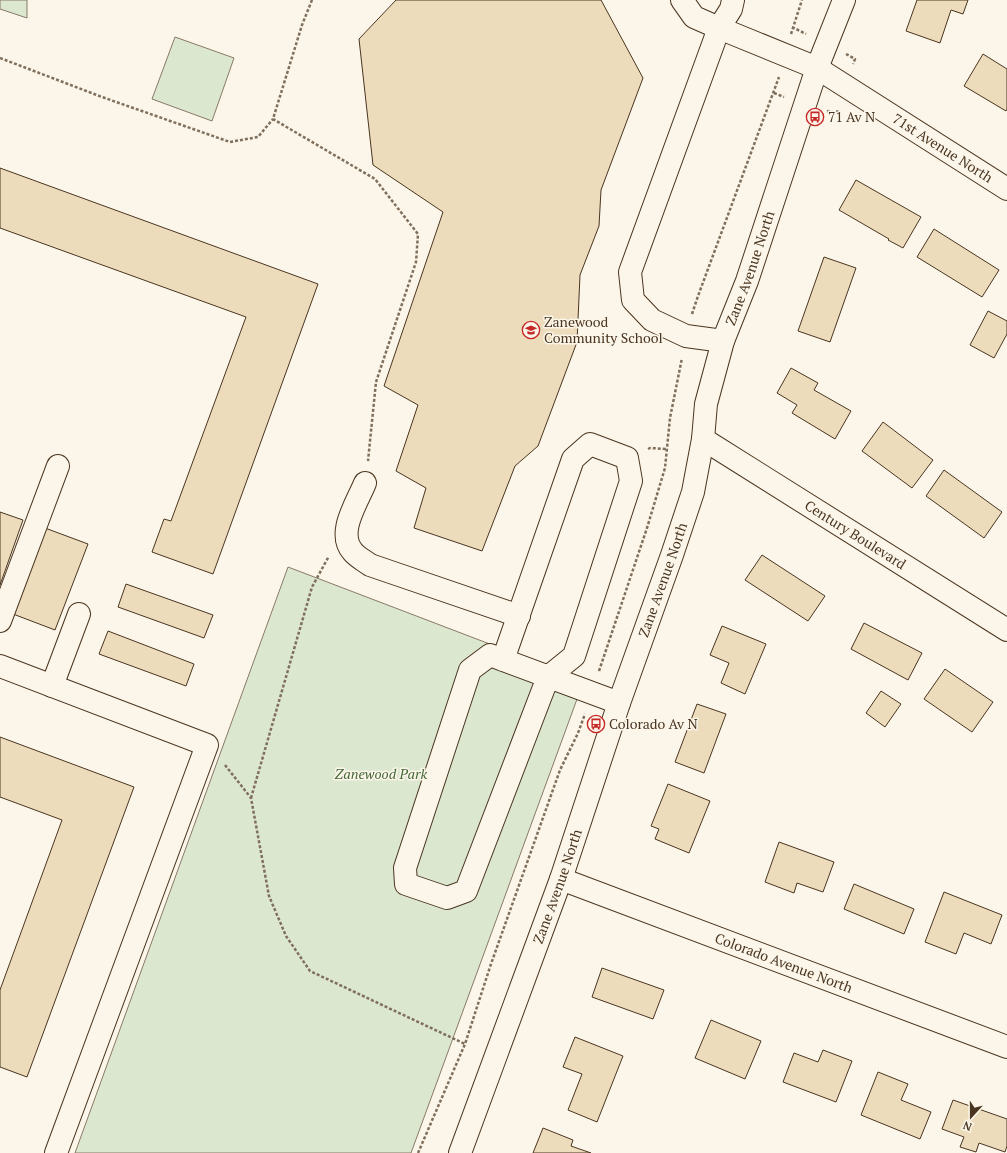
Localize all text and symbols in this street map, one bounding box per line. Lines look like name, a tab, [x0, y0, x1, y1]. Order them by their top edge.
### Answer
bus stop icon: 71 Av N	[805, 107, 825, 127]
place label: 71 Av N	[828, 107, 875, 126]
street label: 71st Avenue North	[889, 109, 997, 187]
street label: Zane Avenue North	[720, 208, 778, 328]
place label: Zanewood Community School	[544, 312, 663, 347]
school or university icon: Zanewood Community School	[521, 320, 541, 340]
street label: Century Boulevard	[801, 495, 910, 573]
street label: Zane Avenue North	[633, 520, 691, 640]
bus stop icon: Colorado Av N	[586, 714, 606, 734]
place label: Colorado Av N	[609, 714, 698, 733]
park label: Zanewood Park	[335, 764, 427, 783]
street label: Zane Avenue North	[528, 826, 586, 946]
street label: Colorado Avenue North	[712, 928, 855, 997]
north arrow	[951, 1097, 991, 1137]
text: N	[960, 1118, 974, 1134]

